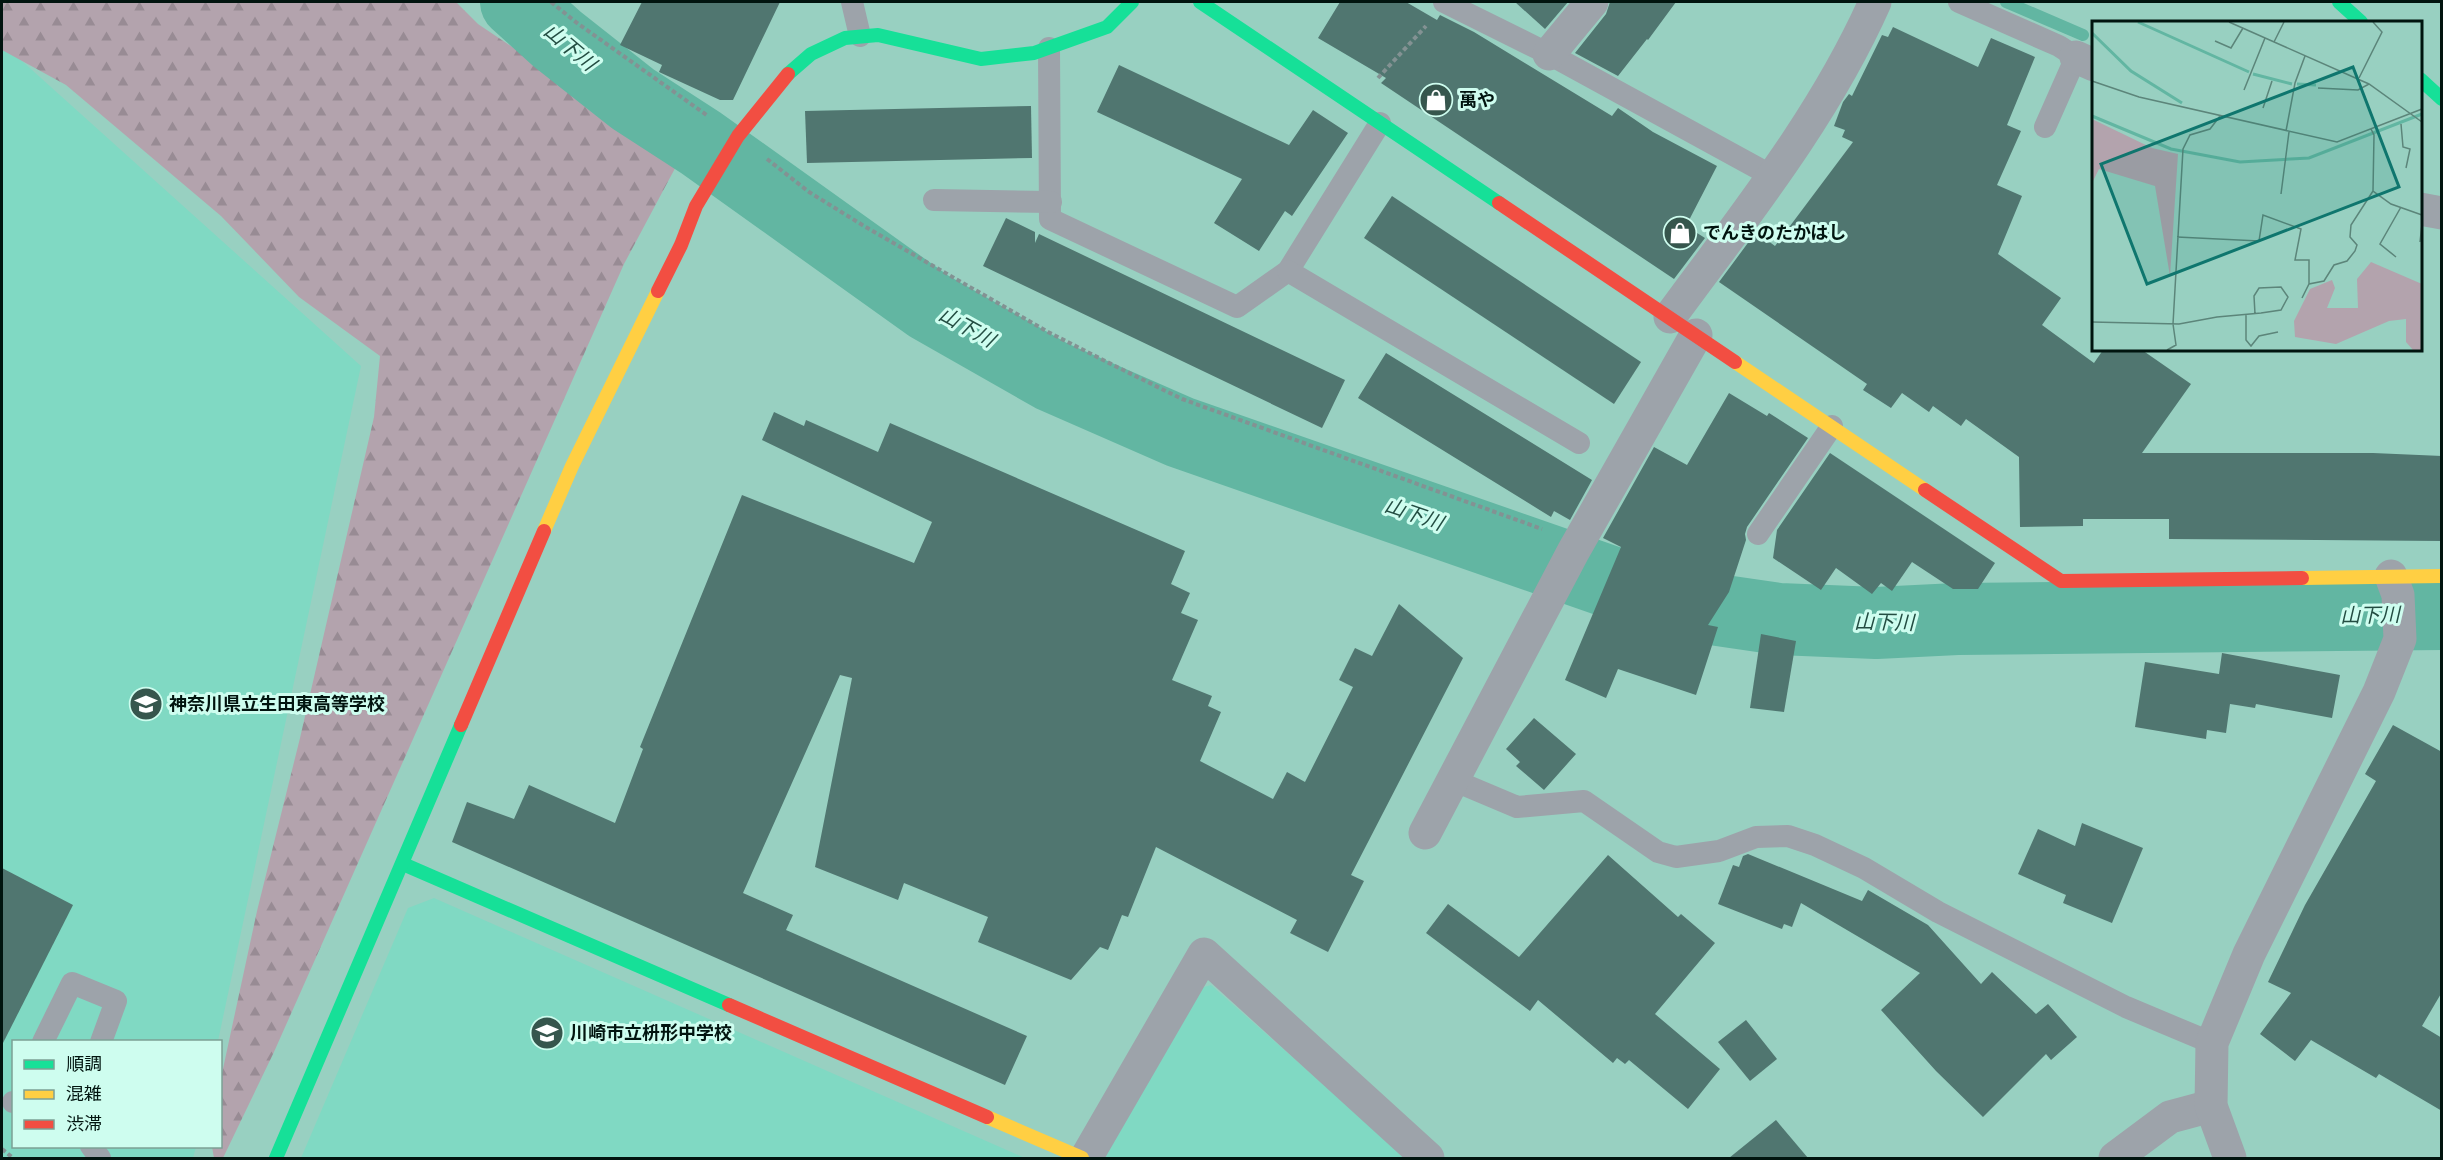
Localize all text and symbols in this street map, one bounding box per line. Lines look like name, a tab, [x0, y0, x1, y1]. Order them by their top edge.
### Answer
water label: 山下川	[539, 17, 604, 78]
inset map	[2092, 21, 2422, 351]
shop icon: 萬や	[1418, 82, 1454, 118]
place label: 萬や	[1459, 87, 1495, 111]
shop icon: でんきのたかはし	[1662, 215, 1698, 251]
place label: でんきのたかはし	[1703, 220, 1846, 244]
water label: 山下川	[934, 300, 1002, 354]
water label: 山下川	[1381, 491, 1449, 537]
water label: 山下川	[2340, 600, 2402, 629]
water label: 山下川	[1854, 607, 1916, 636]
school or university icon: 神奈川県立生田東高等学校	[128, 686, 164, 722]
place label: 神奈川県立生田東高等学校	[169, 691, 385, 715]
school or university icon: 川崎市立枡形中学校	[529, 1015, 565, 1051]
place label: 川崎市立枡形中学校	[570, 1020, 732, 1044]
legend	[12, 1040, 222, 1148]
text: 順調	[66, 1051, 102, 1075]
text: 混雑	[66, 1081, 102, 1105]
text: 渋滞	[66, 1111, 102, 1135]

